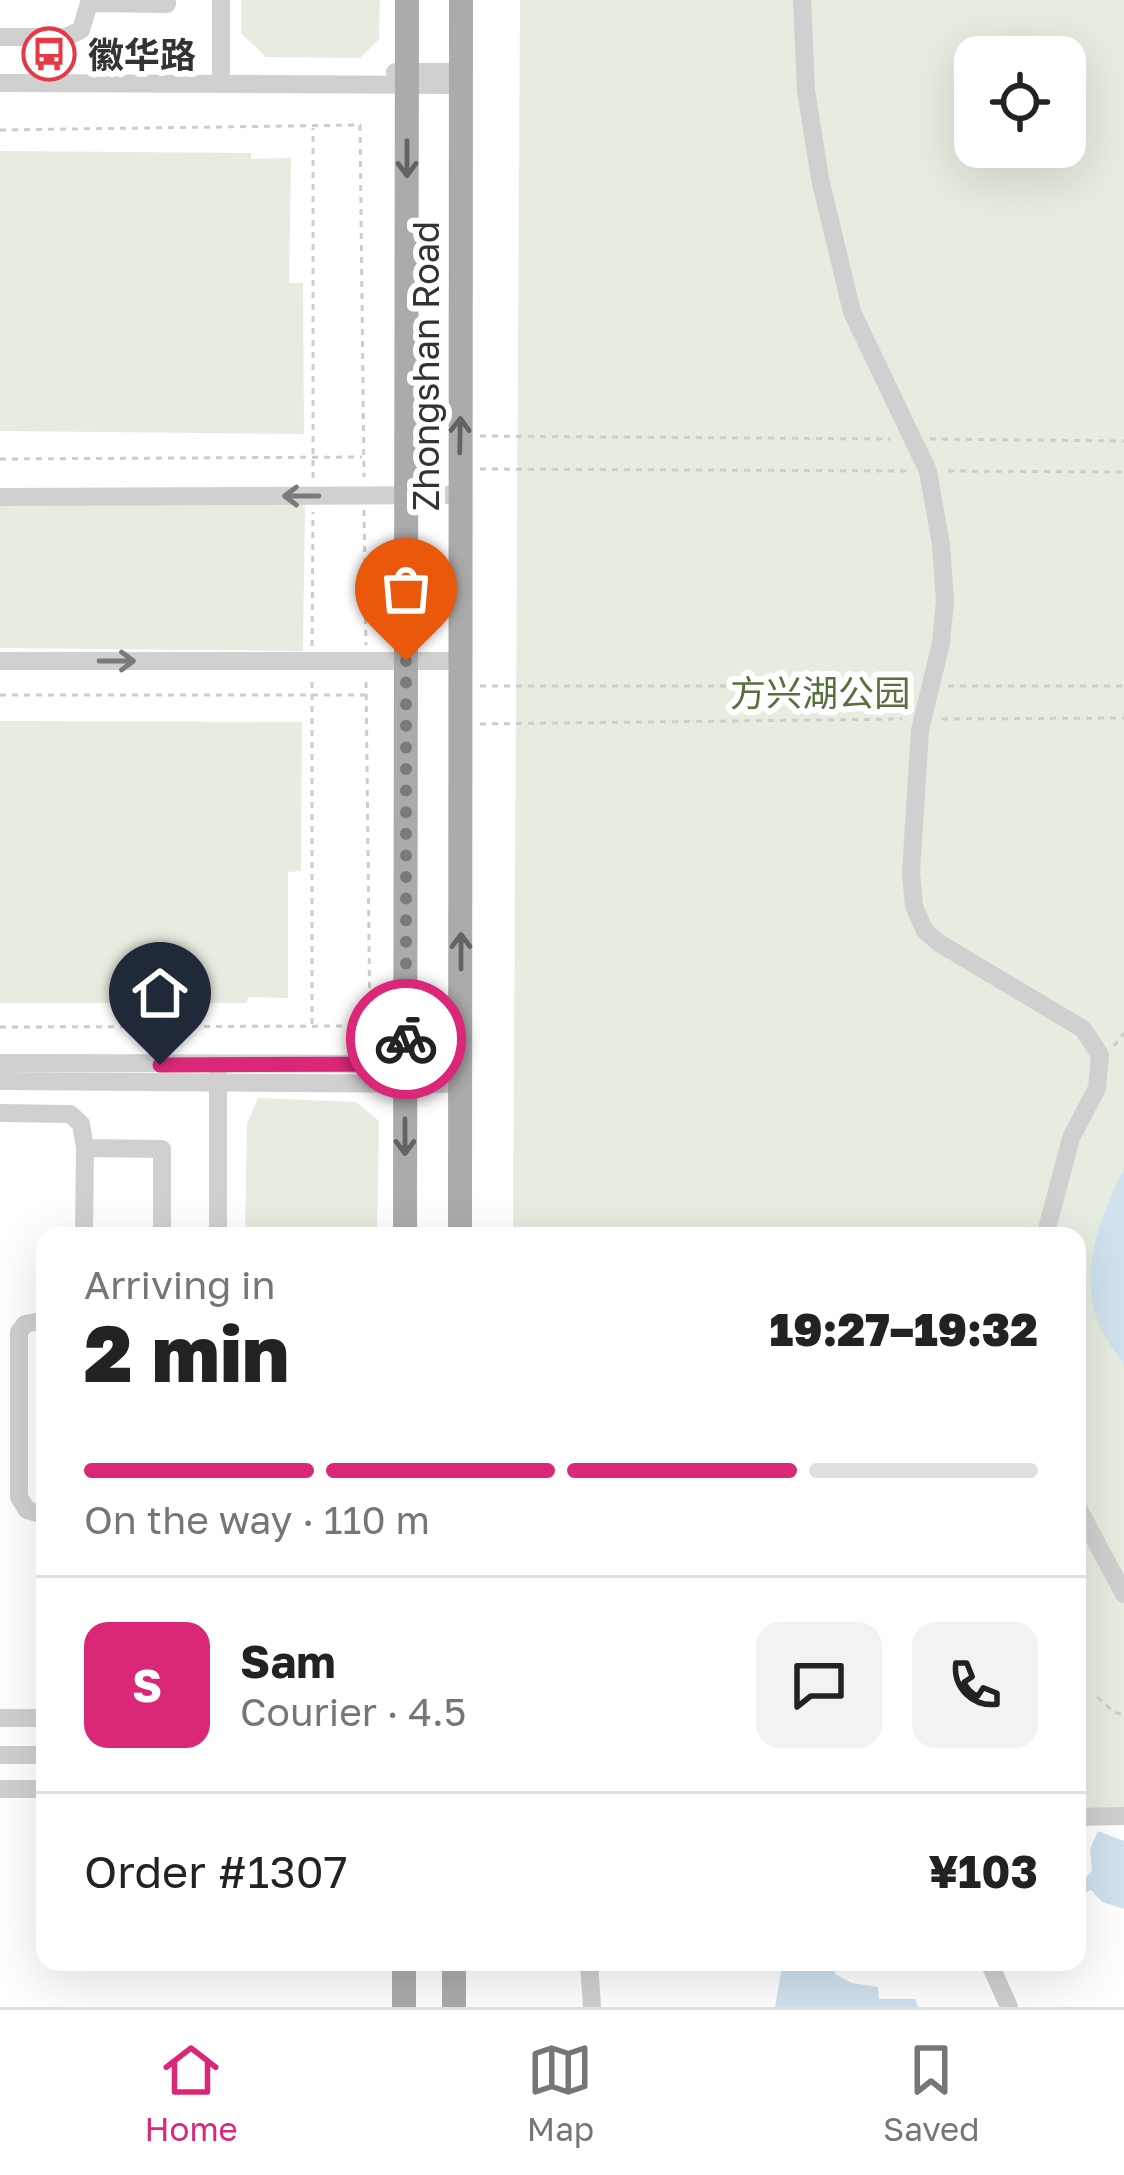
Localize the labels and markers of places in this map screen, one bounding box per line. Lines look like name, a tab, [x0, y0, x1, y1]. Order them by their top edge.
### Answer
bus stop icon: 徽华路	[21, 26, 77, 82]
place label: 徽华路	[88, 33, 196, 76]
pin	[355, 538, 457, 661]
pin	[109, 942, 211, 1065]

